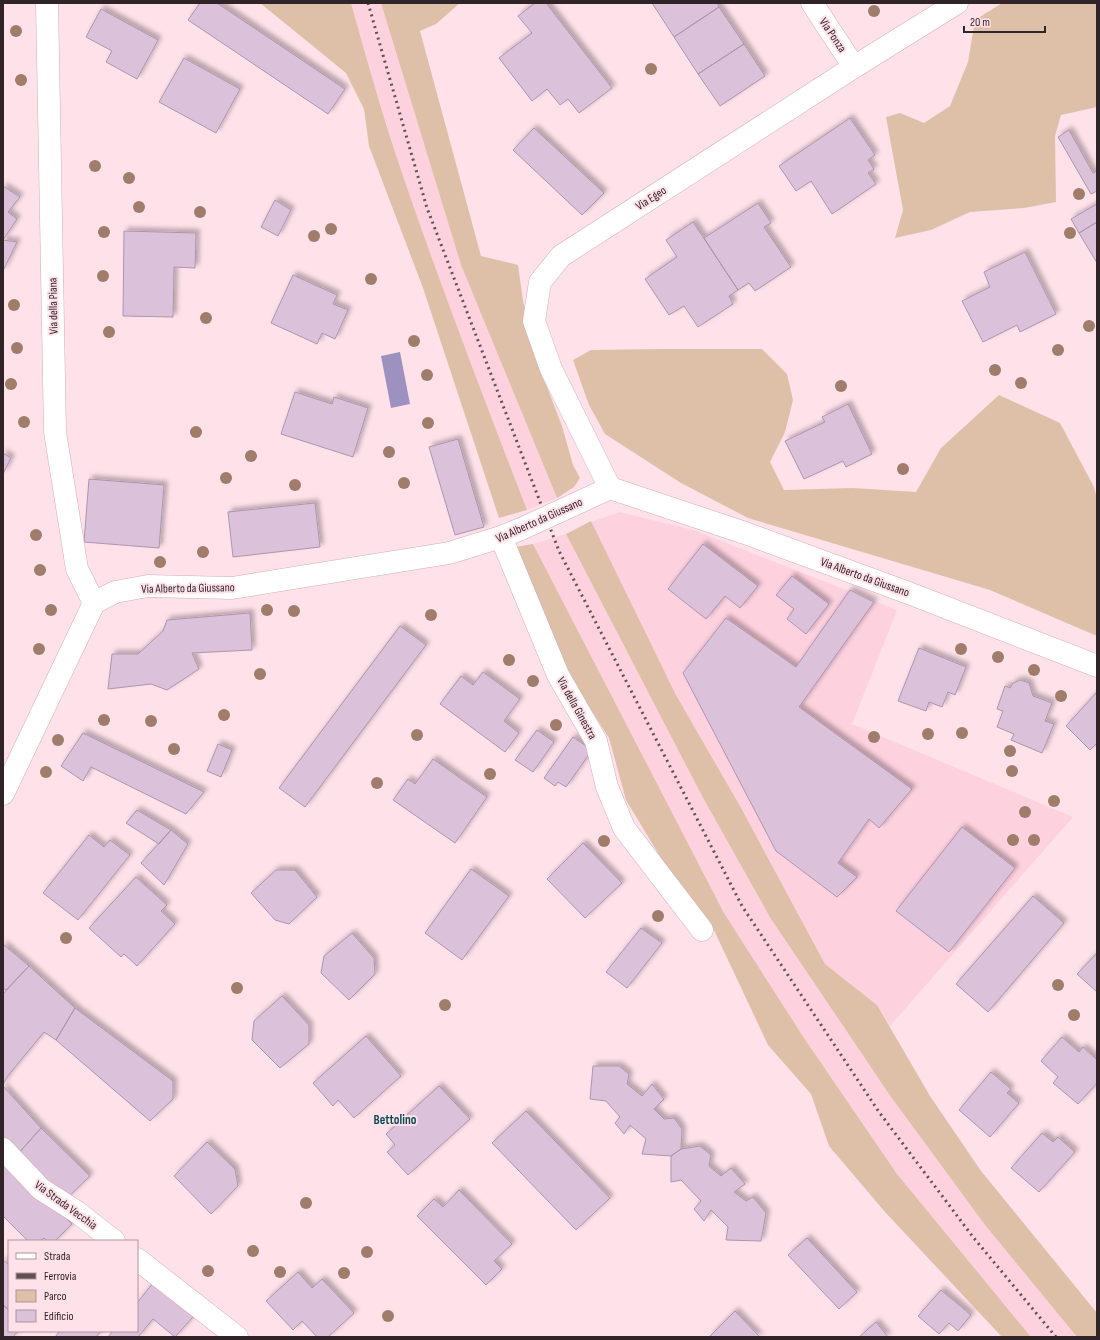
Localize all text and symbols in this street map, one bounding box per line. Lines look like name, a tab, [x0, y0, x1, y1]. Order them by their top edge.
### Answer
scale bar	[964, 8, 1045, 34]
street label: Via Ponza	[816, 15, 850, 56]
text: 20 m	[970, 15, 990, 30]
street label: Via Egeo	[633, 183, 669, 214]
street label: Via della Piana	[46, 277, 61, 334]
street label: Via Alberto da Giussano	[493, 495, 585, 546]
street label: Via Alberto da Giussano	[818, 554, 911, 601]
street label: Via Alberto da Giussano	[141, 580, 235, 597]
street label: Via della Ginestra	[553, 674, 600, 742]
district label: Bettolino	[374, 1112, 417, 1128]
street label: Via Strada Vecchia	[31, 1178, 100, 1233]
legend	[8, 1240, 138, 1332]
text: Strada	[44, 1249, 71, 1264]
text: Ferrovia	[44, 1269, 77, 1284]
text: Parco	[44, 1289, 67, 1304]
text: Edificio	[44, 1309, 73, 1324]

